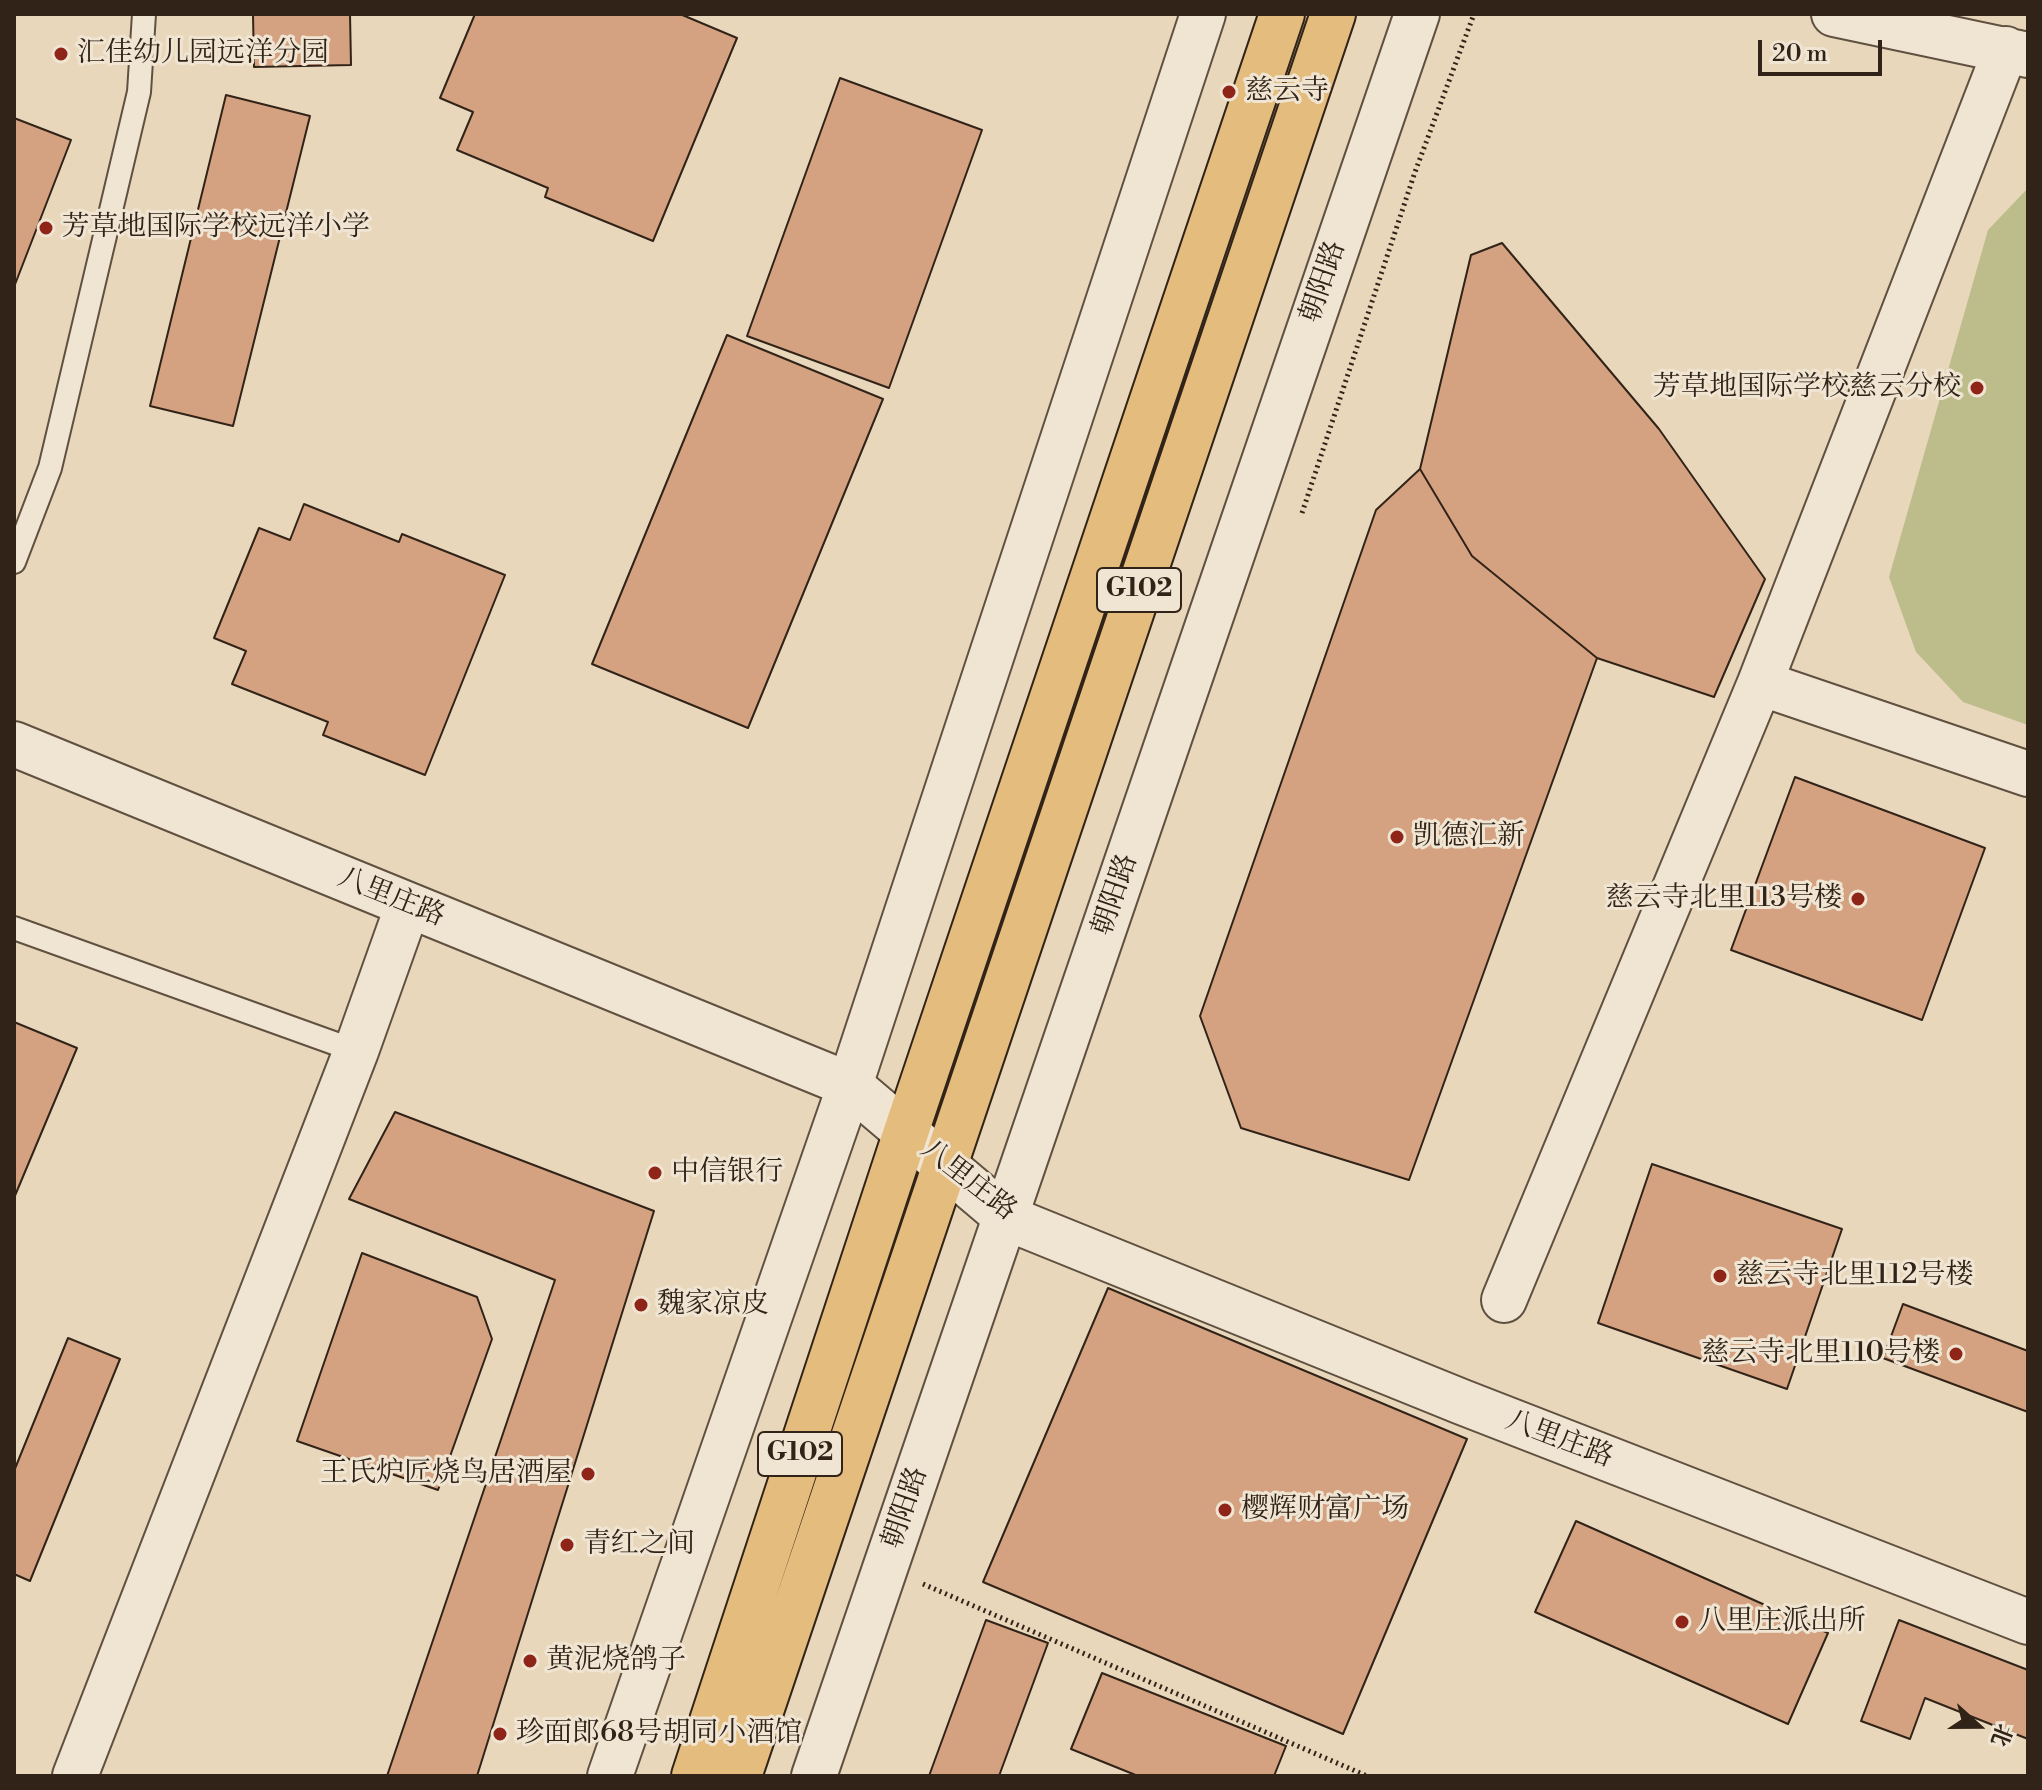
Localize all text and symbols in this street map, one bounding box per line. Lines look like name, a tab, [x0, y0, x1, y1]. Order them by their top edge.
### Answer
scale bar	[1762, 24, 1886, 74]
place label: 汇佳幼儿园远洋分园	[77, 37, 329, 71]
text: 20 m	[1772, 39, 1828, 69]
marker: 汇佳幼儿园远洋分园	[52, 45, 70, 63]
place label: 慈云寺	[1245, 75, 1329, 109]
marker: 慈云寺	[1220, 83, 1238, 101]
place label: 芳草地国际学校远洋小学	[62, 211, 370, 245]
marker: 芳草地国际学校远洋小学	[37, 219, 55, 237]
street label: 朝阳路	[1294, 237, 1354, 327]
place label: 芳草地国际学校慈云分校	[1653, 371, 1961, 405]
marker: 芳草地国际学校慈云分校	[1968, 379, 1986, 397]
road number: G102	[1097, 568, 1181, 612]
place label: 凯德汇新	[1413, 820, 1525, 854]
marker: 凯德汇新	[1388, 828, 1406, 846]
street label: 朝阳路	[1086, 850, 1146, 940]
street label: 八里庄路	[333, 861, 449, 935]
place label: 慈云寺北里113号楼	[1606, 882, 1842, 916]
marker: 慈云寺北里113号楼	[1849, 890, 1867, 908]
street label: 八里庄路	[914, 1133, 1022, 1229]
place label: 中信银行	[671, 1156, 783, 1190]
marker: 中信银行	[646, 1164, 664, 1182]
place label: 慈云寺北里112号楼	[1736, 1259, 1974, 1293]
marker: 慈云寺北里112号楼	[1711, 1267, 1729, 1285]
place label: 魏家凉皮	[657, 1288, 769, 1322]
marker: 魏家凉皮	[632, 1296, 650, 1314]
place label: 慈云寺北里110号楼	[1701, 1337, 1940, 1371]
marker: 慈云寺北里110号楼	[1947, 1345, 1965, 1363]
street label: 八里庄路	[1501, 1404, 1617, 1476]
road number: G102	[758, 1432, 842, 1476]
place label: 王氏炉匠烧鸟居酒屋	[320, 1457, 572, 1491]
street label: 朝阳路	[876, 1463, 936, 1553]
marker: 王氏炉匠烧鸟居酒屋	[579, 1465, 597, 1483]
place label: 樱辉财富广场	[1241, 1493, 1409, 1527]
marker: 樱辉财富广场	[1216, 1501, 1234, 1519]
place label: 青红之间	[583, 1528, 695, 1562]
marker: 青红之间	[558, 1536, 576, 1554]
place label: 八里庄派出所	[1698, 1605, 1866, 1639]
marker: 八里庄派出所	[1673, 1613, 1691, 1631]
place label: 黄泥烧鸽子	[546, 1644, 686, 1678]
marker: 黄泥烧鸽子	[521, 1652, 539, 1670]
north arrow	[1938, 1686, 2018, 1766]
place label: 珍面郎68号胡同小酒馆	[516, 1717, 802, 1751]
text: 北	[1984, 1720, 2017, 1750]
marker: 珍面郎68号胡同小酒馆	[491, 1725, 509, 1743]

